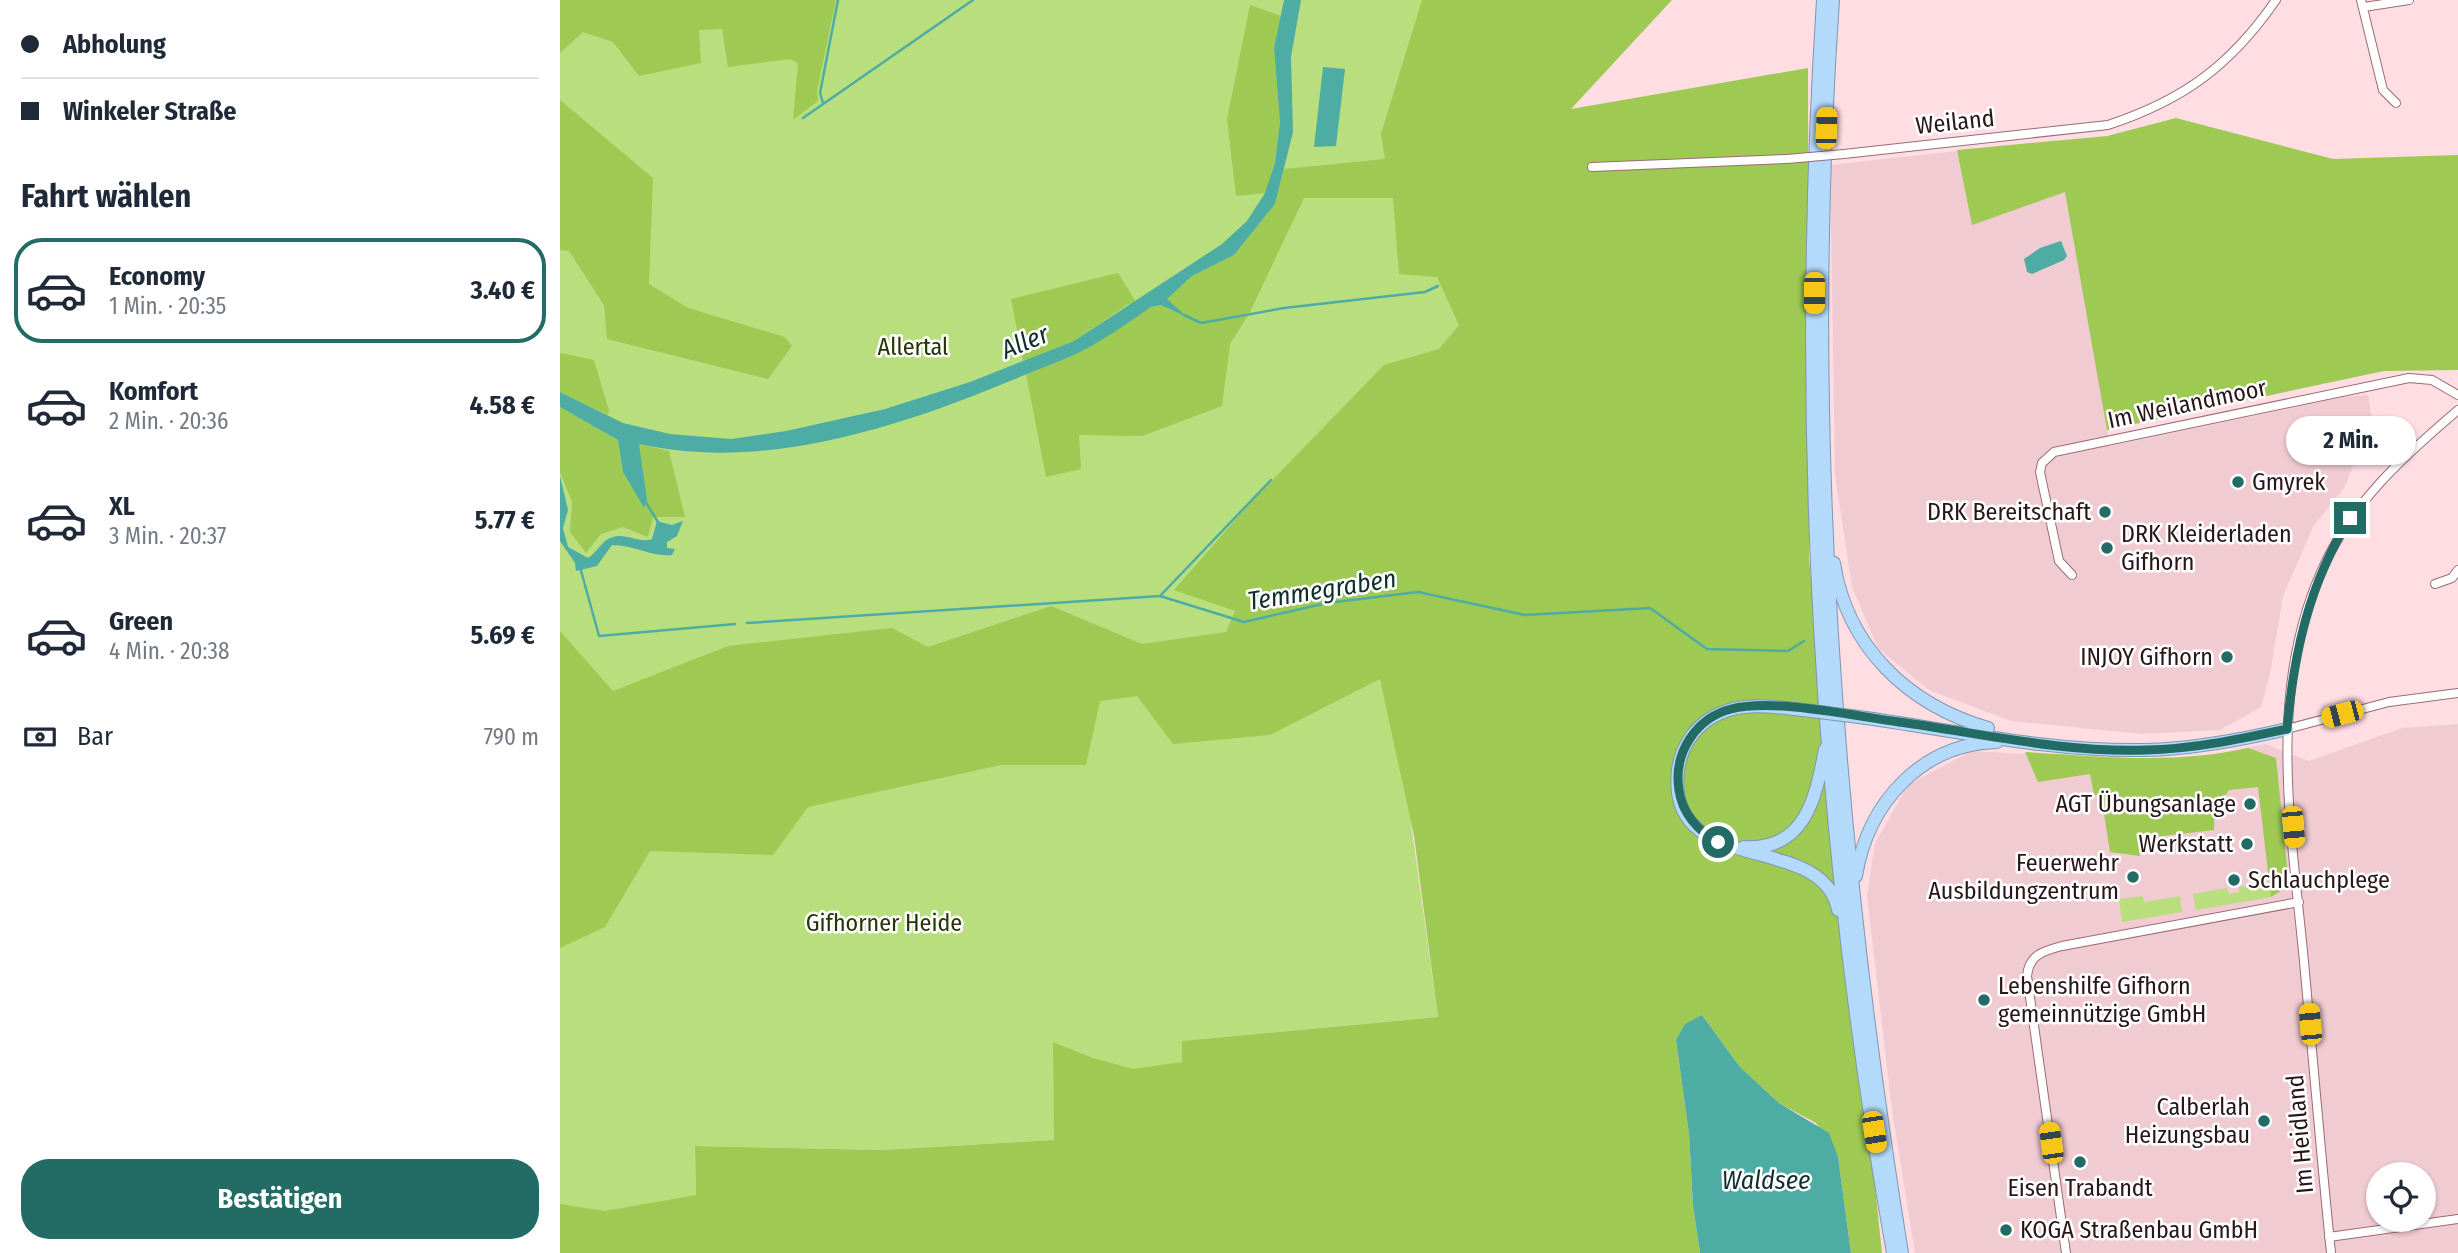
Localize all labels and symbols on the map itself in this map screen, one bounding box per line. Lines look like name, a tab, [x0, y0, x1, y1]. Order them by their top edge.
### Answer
street label: Weiland	[1914, 104, 1996, 140]
car	[1815, 107, 1838, 149]
car	[1804, 272, 1825, 314]
water label: Aller	[996, 318, 1054, 366]
park label: Allertal	[878, 333, 948, 361]
street label: Im Weilandmoor	[2105, 373, 2270, 434]
callout: 2 Min.	[2285, 416, 2415, 466]
place label: Gmyrek	[2252, 468, 2326, 496]
marker: Gmyrek	[2230, 474, 2246, 490]
place label: DRK Bereitschaft	[1927, 498, 2091, 526]
route end	[2334, 502, 2366, 534]
marker: DRK Bereitschaft	[2097, 504, 2113, 520]
place label: DRK Kleiderladen Gifhorn	[2121, 520, 2292, 576]
marker: DRK Kleiderladen Gifhorn	[2099, 540, 2115, 556]
water label: Temmegraben	[1246, 563, 1398, 617]
place label: INJOY Gifhorn	[2080, 643, 2213, 671]
marker: INJOY Gifhorn	[2219, 649, 2235, 665]
car	[2319, 698, 2366, 730]
place label: AGT Übungsanlage	[2055, 790, 2236, 818]
marker: AGT Übungsanlage	[2242, 796, 2258, 812]
car	[2281, 805, 2306, 849]
route start	[1702, 826, 1734, 858]
place label: Werkstatt	[2139, 830, 2233, 858]
marker: Werkstatt	[2239, 836, 2255, 852]
place label: Feuerwehr Ausbildungzentrum	[1928, 849, 2120, 905]
place label: Schlauchplege	[2248, 866, 2390, 894]
marker: Feuerwehr Ausbildungzentrum	[2125, 869, 2141, 885]
marker: Schlauchplege	[2226, 872, 2242, 888]
park label: Gifhorner Heide	[806, 909, 962, 937]
place label: Lebenshilfe Gifhorn gemeinnützige GmbH	[1998, 972, 2206, 1028]
marker: Lebenshilfe Gifhorn gemeinnützige GmbH	[1976, 992, 1992, 1008]
car	[2298, 1002, 2323, 1046]
street label: Im Heidland	[2281, 1073, 2319, 1195]
place label: Calberlah Heizungsbau	[2125, 1093, 2250, 1149]
car	[1861, 1110, 1888, 1154]
marker: Calberlah Heizungsbau	[2256, 1113, 2272, 1129]
car	[2038, 1121, 2065, 1165]
marker: Eisen Trabandt	[2072, 1154, 2088, 1170]
water label: Waldsee	[1722, 1165, 1810, 1196]
place label: Eisen Trabandt	[2007, 1174, 2153, 1202]
place label: KOGA Straßenbau GmbH	[2020, 1216, 2258, 1244]
marker: KOGA Straßenbau GmbH	[1998, 1222, 2014, 1238]

